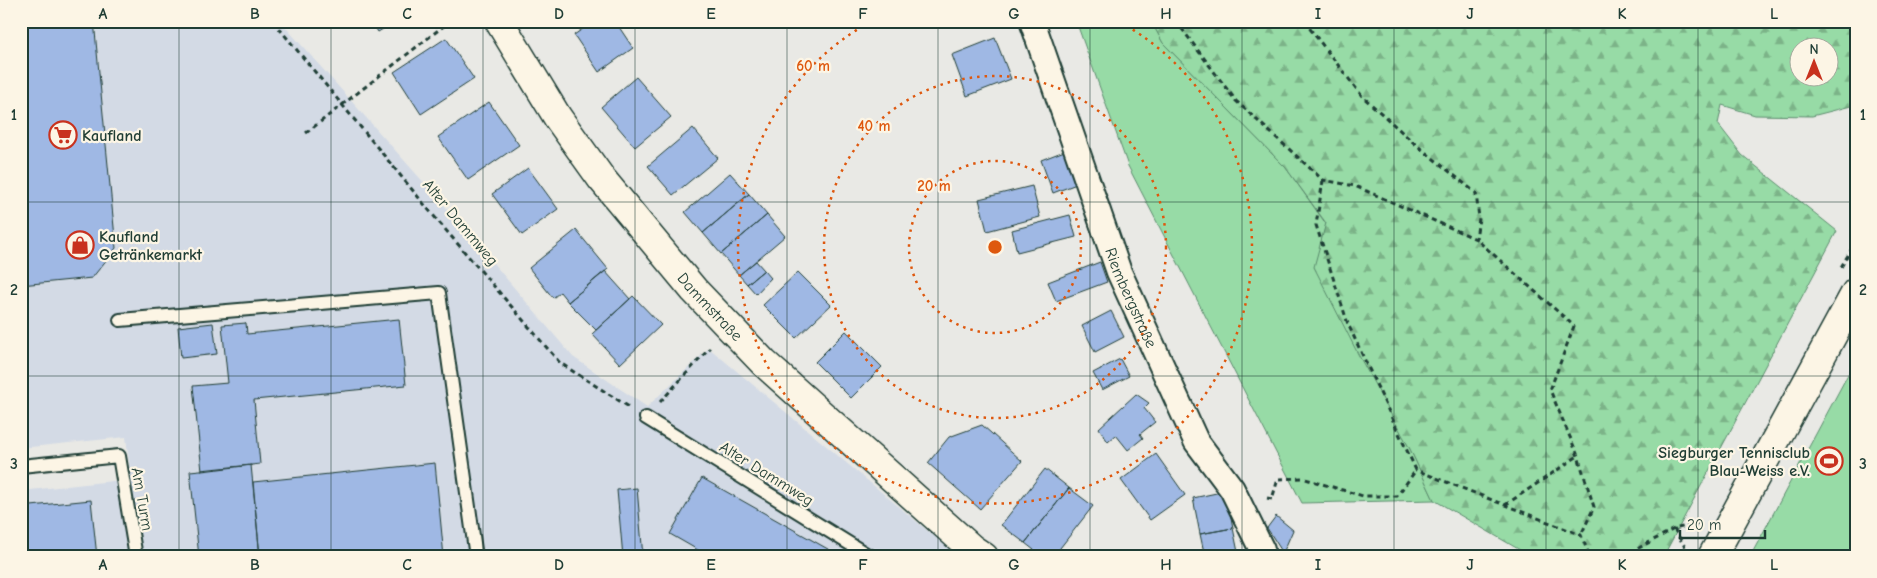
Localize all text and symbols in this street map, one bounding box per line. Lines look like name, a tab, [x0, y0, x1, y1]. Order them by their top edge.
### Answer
text: A	[99, 5, 108, 23]
text: B	[250, 5, 260, 23]
text: C	[402, 5, 412, 23]
text: D	[554, 5, 564, 23]
text: E	[706, 5, 716, 23]
text: F	[858, 5, 868, 23]
text: G	[1008, 5, 1020, 23]
text: H	[1160, 5, 1172, 23]
text: I	[1315, 5, 1321, 23]
text: J	[1466, 5, 1474, 23]
text: K	[1617, 5, 1627, 23]
text: L	[1770, 5, 1778, 23]
north arrow	[1790, 38, 1840, 88]
text: N	[1809, 41, 1819, 58]
text: 60 m	[796, 57, 830, 75]
text: 1	[11, 106, 17, 124]
text: 1	[1860, 106, 1866, 124]
text: 40 m	[858, 117, 891, 135]
supermarket icon: Kaufland	[48, 120, 78, 150]
place label: Kaufland	[82, 127, 142, 145]
street label: Alter Dammweg	[419, 176, 502, 269]
text: 20 m	[917, 177, 951, 195]
place label: Kaufland Getränkemarkt	[99, 228, 203, 264]
shop icon: Kaufland Getränkemarkt	[65, 230, 95, 260]
centre of rings	[986, 238, 1004, 256]
street label: Riembergstraße	[1101, 245, 1160, 351]
street label: Dammstraße	[673, 269, 746, 345]
text: 2	[10, 281, 18, 299]
text: 2	[1859, 281, 1867, 299]
street label: Alter Dammweg	[716, 438, 817, 510]
place label: Siegburger Tennisclub Blau-Weiss e.V.	[1658, 444, 1810, 480]
sports icon: Siegburger Tennisclub Blau-Weiss e.V.	[1814, 446, 1844, 476]
text: 3	[10, 455, 18, 473]
text: 3	[1859, 455, 1867, 473]
street label: Am Turm	[128, 466, 156, 532]
scale bar	[1680, 508, 1764, 540]
text: 20 m	[1687, 516, 1721, 534]
text: A	[99, 556, 108, 574]
text: B	[250, 556, 260, 574]
text: C	[402, 556, 412, 574]
text: D	[554, 556, 564, 574]
text: E	[706, 556, 716, 574]
text: F	[858, 556, 868, 574]
text: G	[1008, 556, 1020, 574]
text: H	[1160, 556, 1172, 574]
text: I	[1315, 556, 1321, 574]
text: J	[1466, 556, 1474, 574]
text: K	[1617, 556, 1627, 574]
text: L	[1770, 556, 1778, 574]

